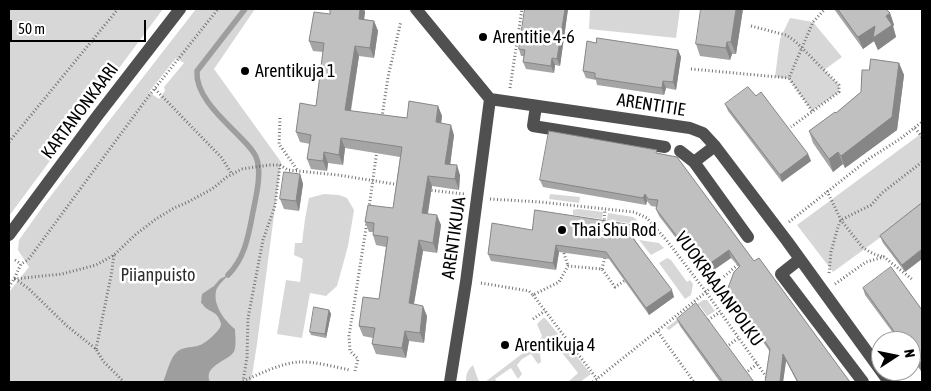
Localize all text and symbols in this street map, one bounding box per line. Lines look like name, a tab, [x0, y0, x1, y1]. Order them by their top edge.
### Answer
scale bar	[12, 10, 149, 42]
text: 50 m	[18, 20, 45, 37]
place label: Arentitie 4-6	[493, 26, 575, 48]
marker: Arentitie 4-6	[477, 31, 489, 43]
street label: KARTANONKAARI	[37, 59, 123, 163]
place label: Arentikuja 1	[255, 60, 335, 82]
marker: Arentikuja 1	[239, 65, 251, 77]
street label: ARENTITIE	[615, 89, 687, 121]
street label: ARENTIKUJA	[438, 196, 470, 280]
place label: Thai Shu Rod	[572, 219, 657, 241]
marker: Thai Shu Rod	[556, 224, 568, 236]
street label: VUOKRAAJANPOLKU	[670, 227, 768, 351]
park label: Piianpuisto	[120, 264, 196, 286]
north arrow	[871, 331, 921, 381]
place label: Arentikuja 4	[515, 334, 595, 356]
marker: Arentikuja 4	[499, 339, 511, 351]
text: N	[901, 348, 918, 359]

